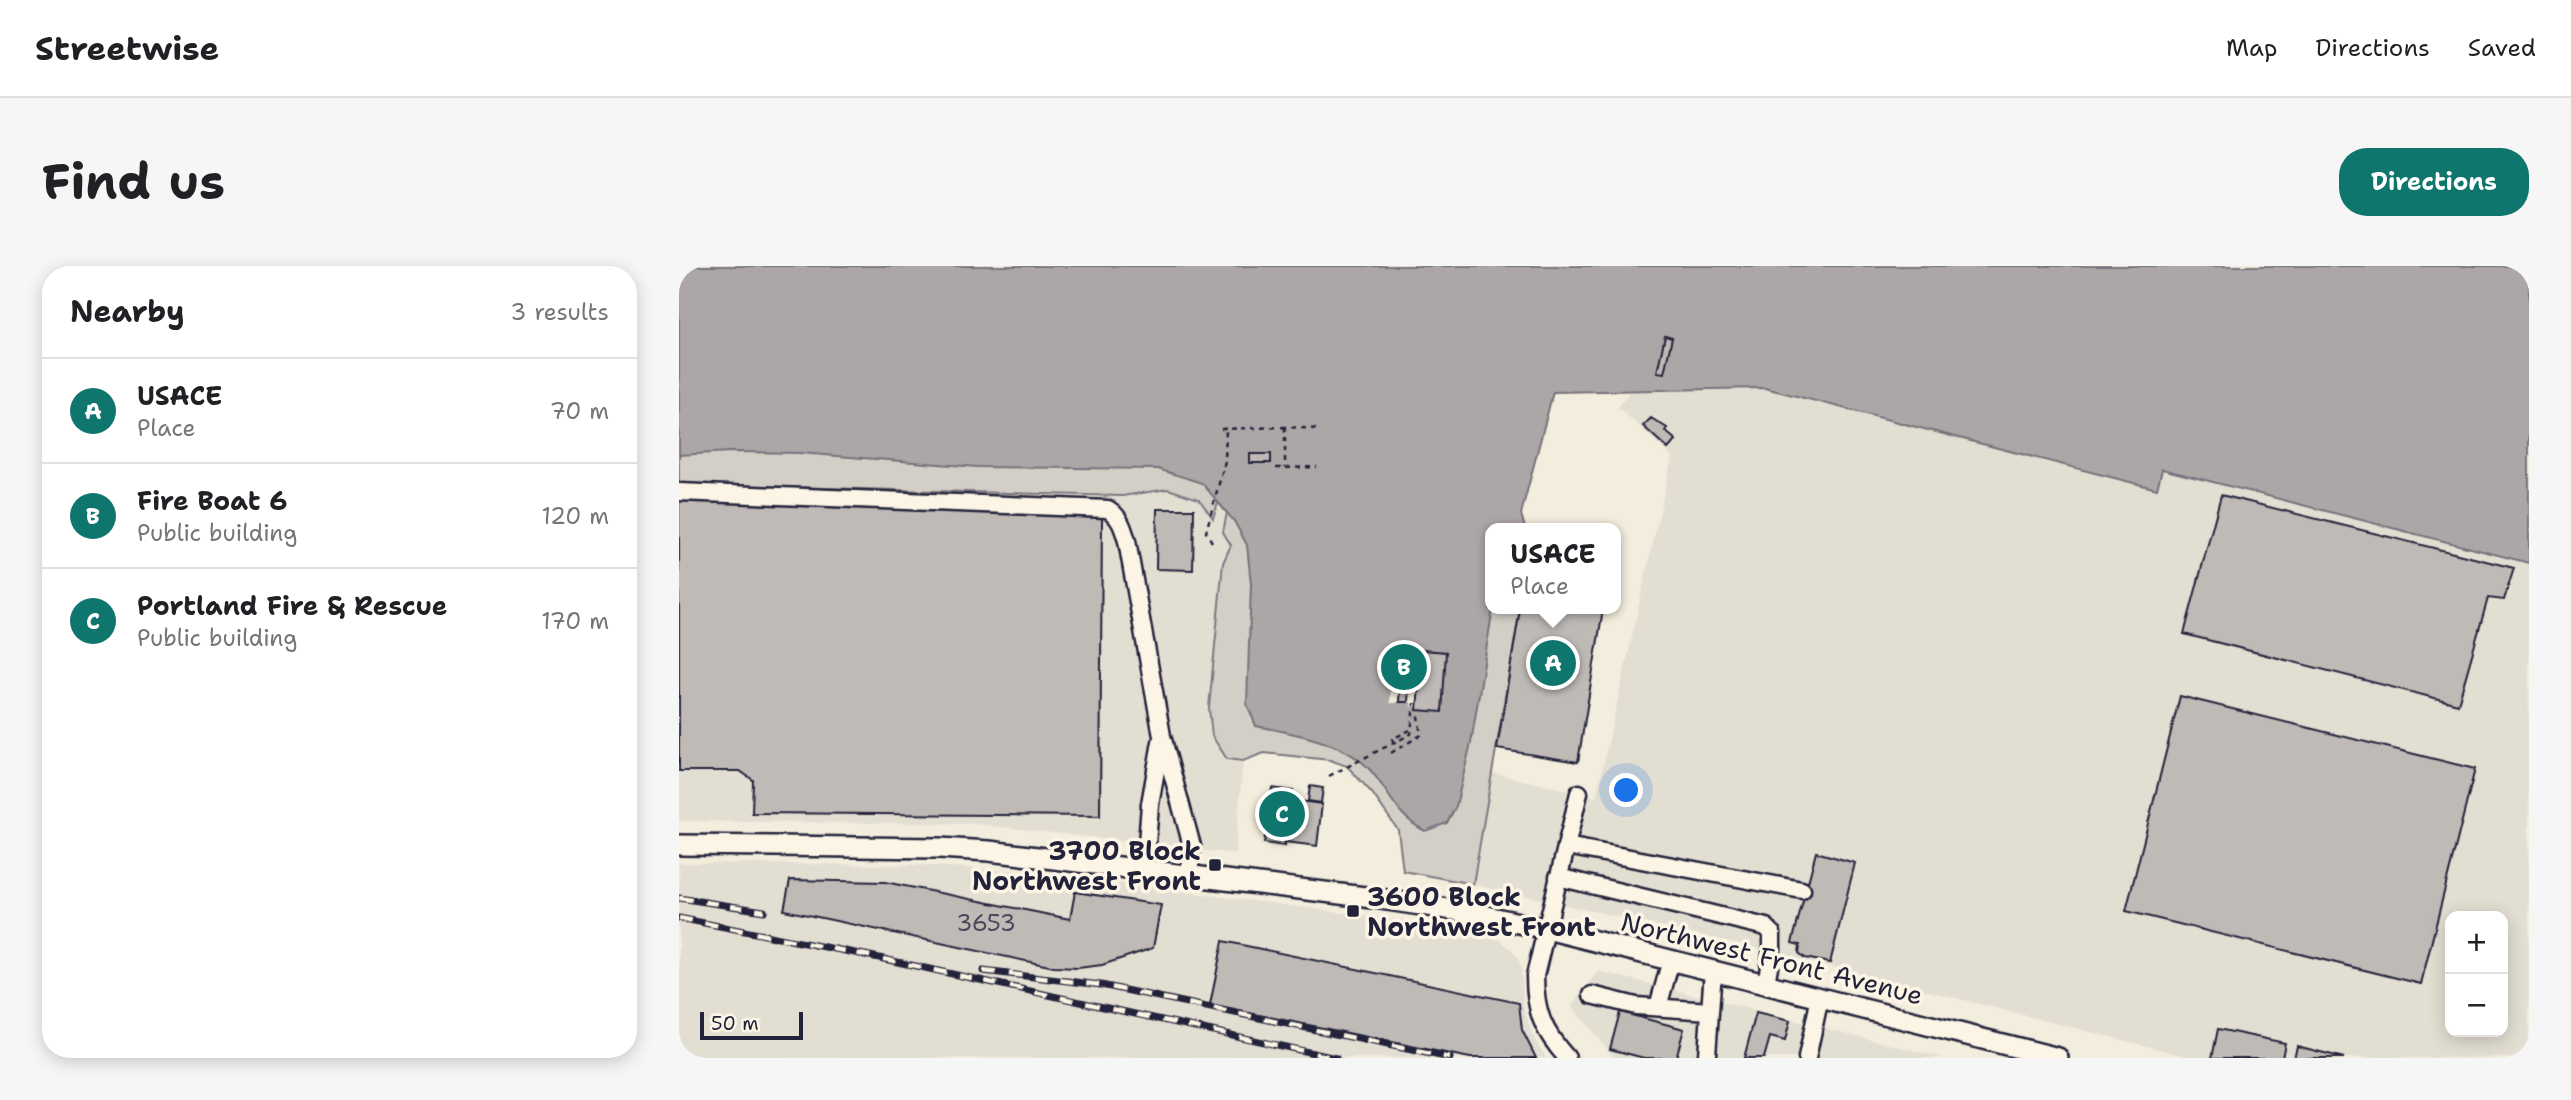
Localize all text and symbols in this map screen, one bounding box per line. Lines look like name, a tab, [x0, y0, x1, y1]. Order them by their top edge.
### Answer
text: Streetwise	[35, 26, 219, 71]
text: Map	[2226, 32, 2277, 64]
text: Directions	[2315, 32, 2430, 64]
text: Saved	[2468, 32, 2536, 64]
button: Directions	[2339, 148, 2529, 216]
text: Find us	[42, 149, 225, 215]
text: Nearby	[70, 291, 185, 332]
text: 3 results	[510, 297, 609, 327]
text: USACE	[137, 378, 222, 413]
text: A	[84, 396, 102, 426]
text: 70 m	[550, 396, 609, 426]
text: Place	[137, 413, 196, 443]
text: Fire Boat 6	[137, 483, 288, 518]
text: B	[86, 501, 100, 531]
text: 120 m	[541, 501, 609, 531]
text: Public building	[137, 518, 297, 548]
popup	[1485, 523, 1621, 614]
text: USACE	[1510, 536, 1596, 571]
text: Place	[1510, 571, 1569, 601]
text: Portland Fire & Rescue	[137, 588, 447, 623]
text: C	[86, 606, 100, 636]
text: 170 m	[541, 606, 609, 636]
text: Public building	[137, 623, 297, 653]
pin: A	[1530, 637, 1576, 689]
pin: B	[1381, 641, 1427, 693]
your location	[1609, 773, 1643, 807]
pin: C	[1259, 788, 1305, 840]
place label: 3700 Block Northwest Front	[972, 833, 1201, 898]
marker: 3700 Block Northwest Front	[1207, 857, 1223, 873]
place label: 3600 Block Northwest Front	[1367, 879, 1596, 944]
marker: 3600 Block Northwest Front	[1345, 903, 1361, 919]
street label: Northwest Front Avenue	[1617, 904, 1927, 1012]
house number: 3653	[956, 908, 1016, 938]
map controls	[2445, 911, 2508, 1037]
button: +	[2445, 911, 2508, 974]
button: −	[2445, 974, 2508, 1037]
scale bar	[700, 1009, 803, 1041]
text: 50 m	[711, 1011, 759, 1036]

